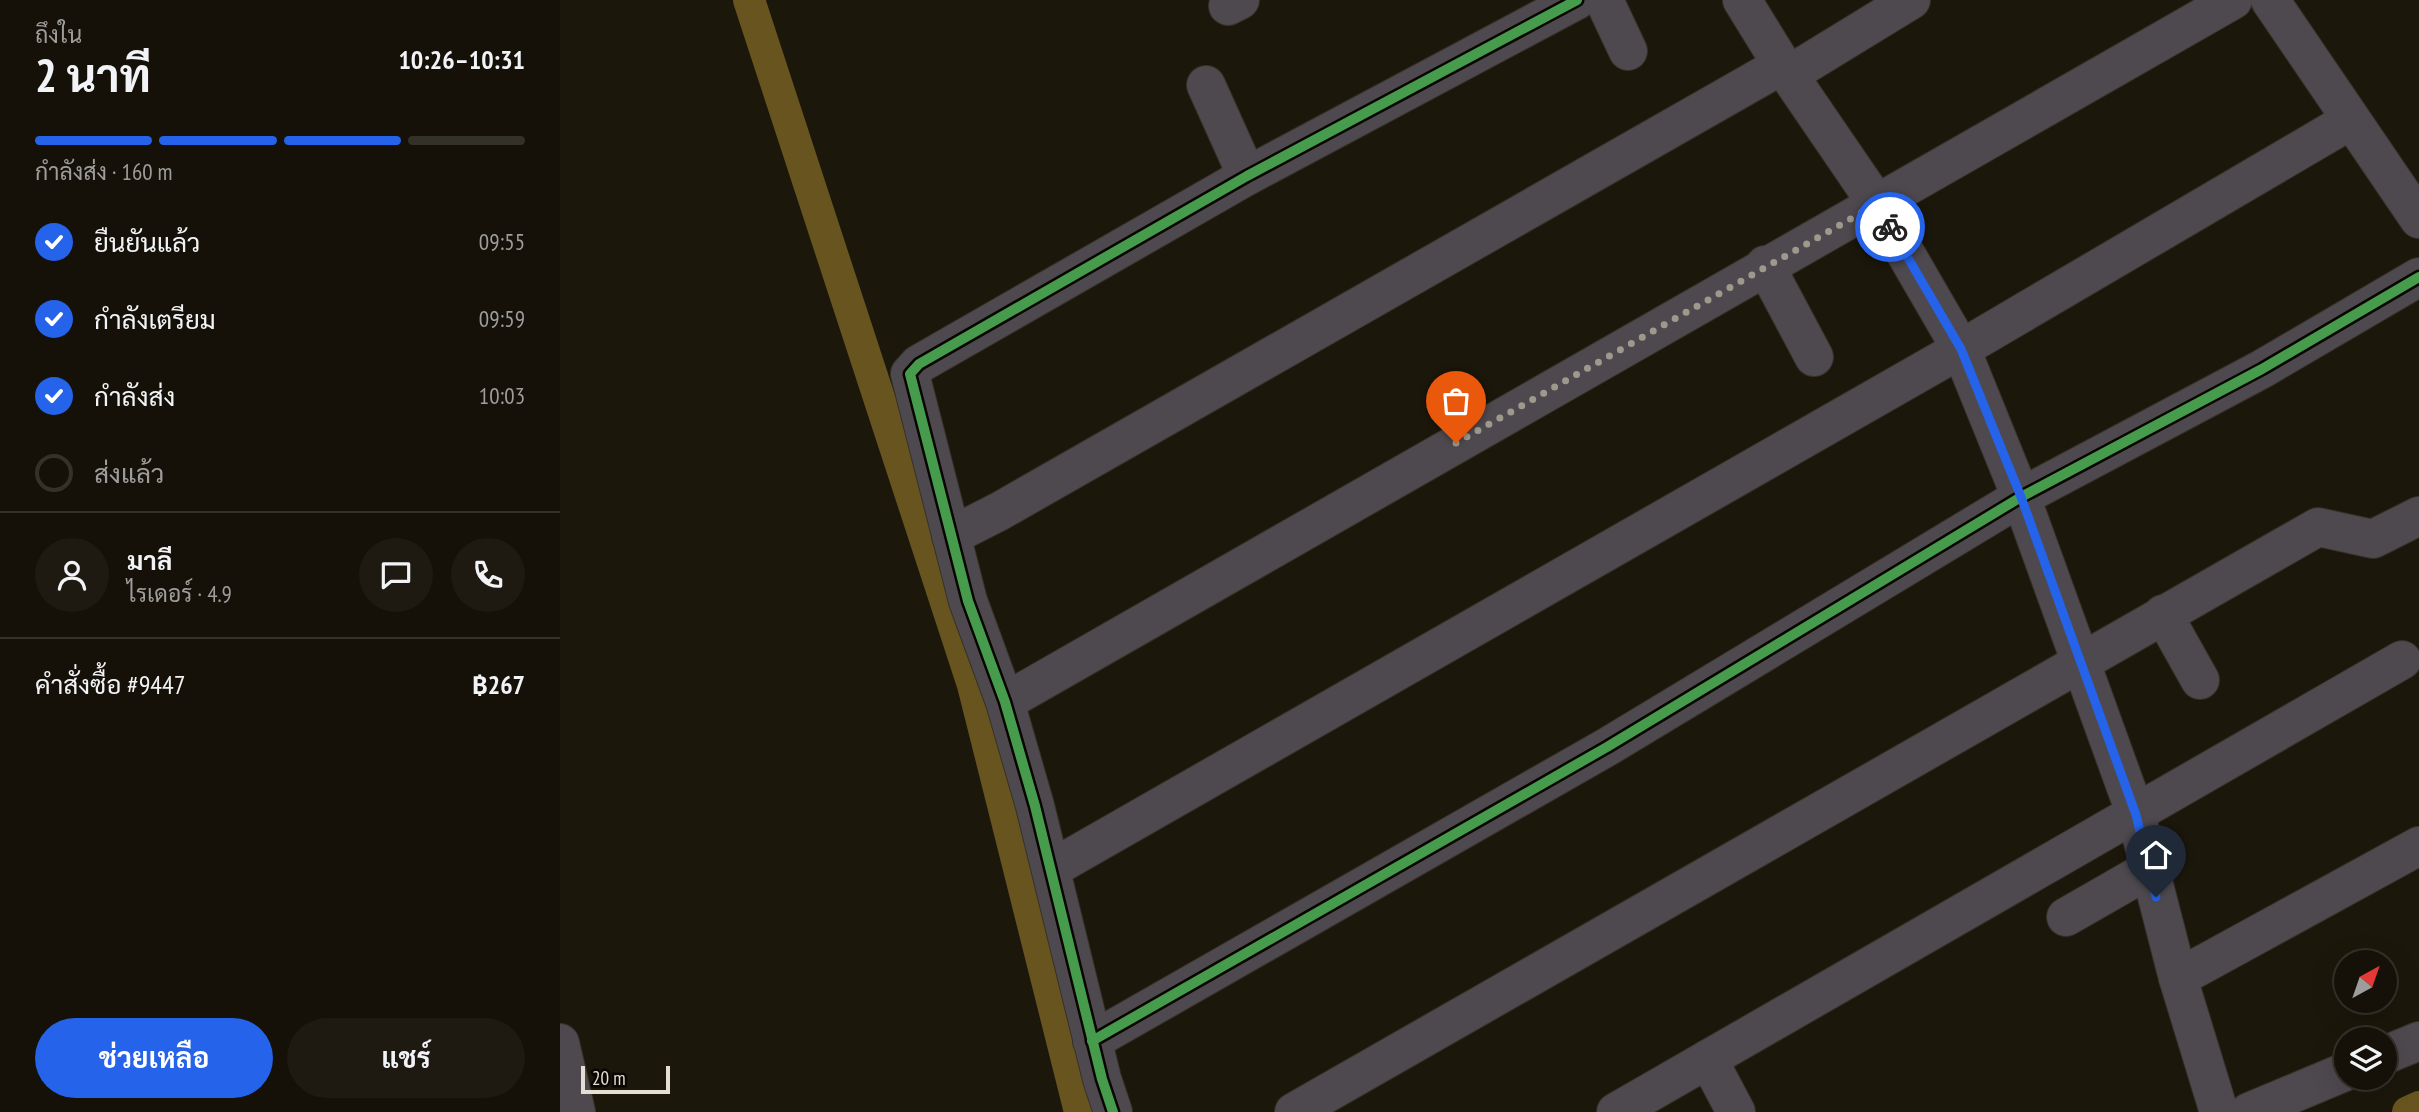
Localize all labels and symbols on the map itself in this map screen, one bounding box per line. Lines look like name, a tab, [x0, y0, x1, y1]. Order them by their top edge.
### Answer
courier	[1855, 192, 1925, 262]
pin	[1426, 371, 1486, 443]
pin	[2126, 825, 2186, 897]
north arrow	[2334, 950, 2398, 1013]
scale bar	[581, 1063, 670, 1095]

